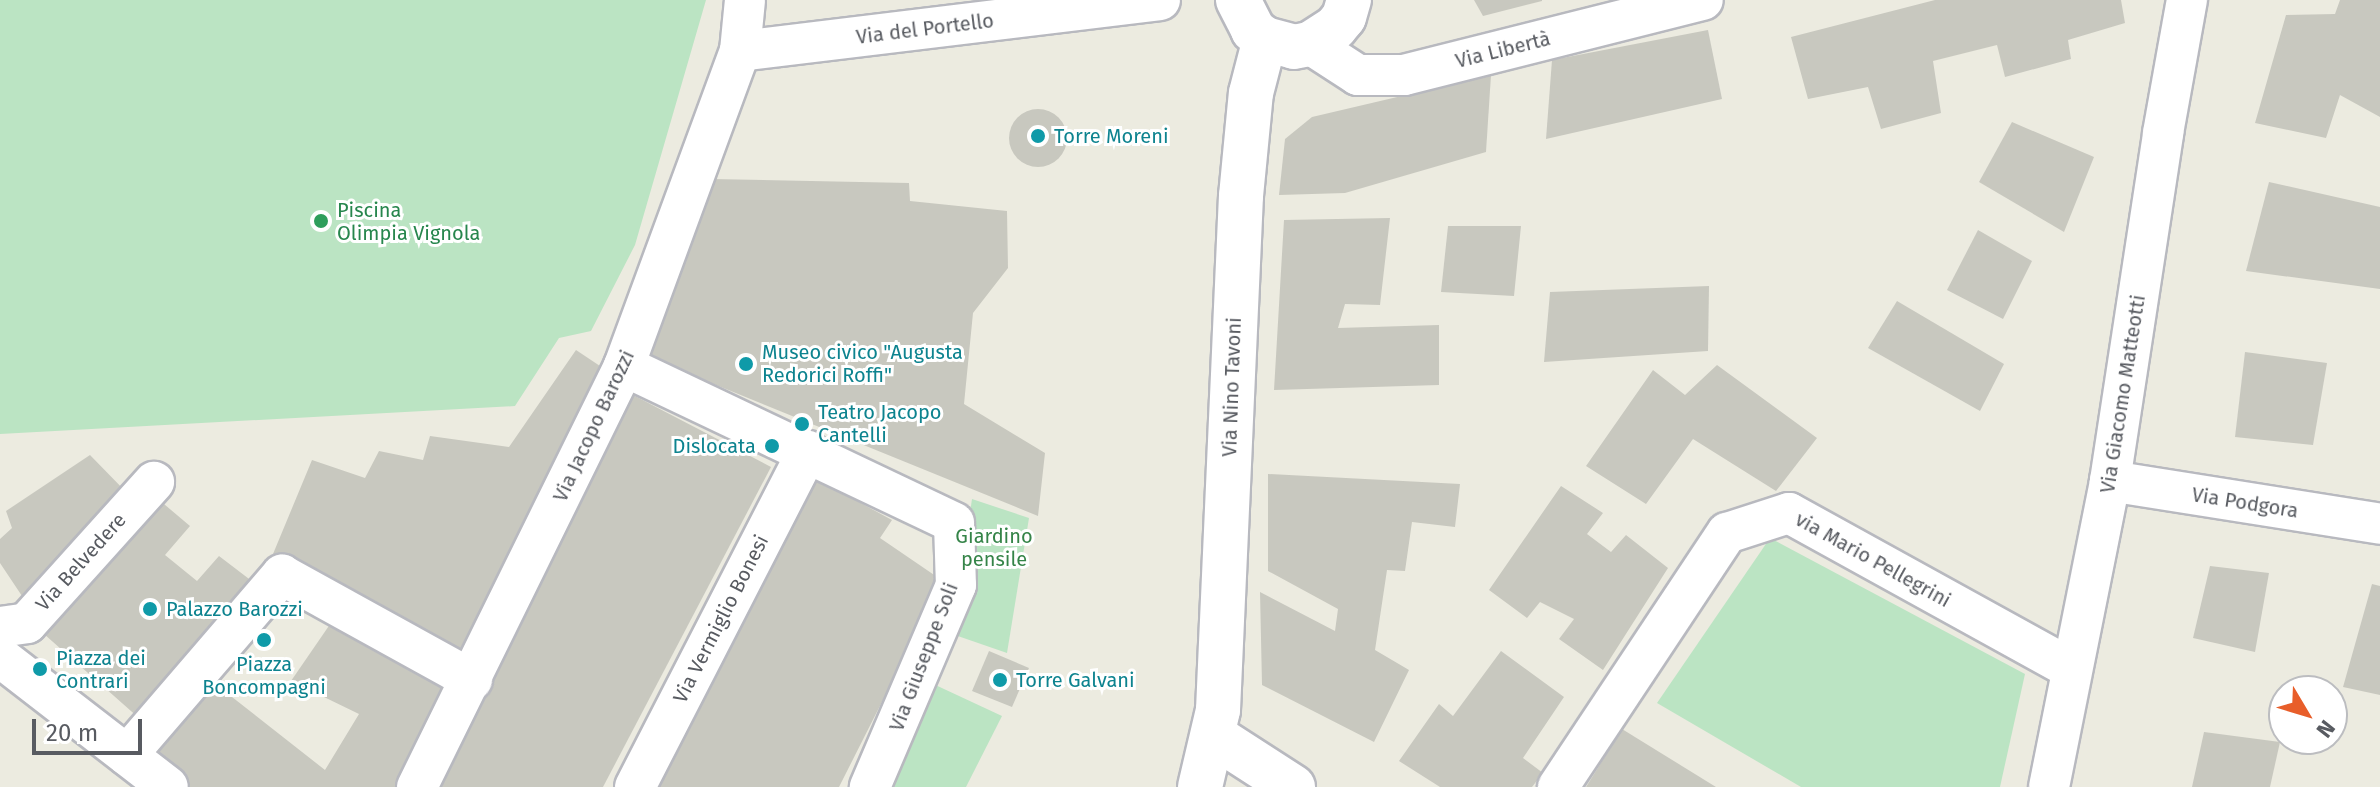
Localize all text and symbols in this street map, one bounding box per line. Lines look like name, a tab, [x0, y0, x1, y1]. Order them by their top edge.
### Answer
street label: Via del Portello	[855, 9, 995, 49]
street label: Via Libertà	[1453, 27, 1553, 73]
place label: Torre Moreni	[1054, 124, 1169, 148]
marker: Torre Moreni	[1029, 127, 1047, 145]
place label: Piscina Olimpia Vignola	[337, 198, 480, 245]
marker: Piscina Olimpia Vignola	[312, 212, 330, 230]
street label: Via Giacomo Matteotti	[2095, 293, 2151, 495]
street label: Via Nino Tavoni	[1218, 317, 1246, 457]
place label: Museo civico "Augusta Redorici Roffi"	[762, 340, 963, 387]
street label: Via Jacopo Barozzi	[548, 346, 640, 506]
marker: Museo civico "Augusta Redorici Roffi"	[737, 355, 755, 373]
place label: Teatro Jacopo Cantelli	[818, 400, 942, 447]
marker: Teatro Jacopo Cantelli	[793, 415, 811, 433]
place label: Dislocata	[673, 434, 756, 458]
marker: Dislocata	[763, 437, 781, 455]
street label: Via Podgora	[2190, 483, 2300, 523]
street label: via Mario Pellegrini	[1791, 507, 1955, 613]
street label: Via Belvedere	[31, 508, 131, 616]
park label: Giardino pensile	[955, 525, 1033, 572]
street label: Via Vermiglio Bonesi	[668, 531, 774, 707]
street label: Via Giuseppe Soli	[885, 579, 963, 735]
place label: Palazzo Barozzi	[166, 597, 303, 621]
marker: Palazzo Barozzi	[141, 600, 159, 618]
marker: Piazza Boncompagni	[255, 631, 273, 649]
place label: Piazza dei Contrari	[56, 646, 146, 693]
place label: Piazza Boncompagni	[202, 652, 326, 699]
marker: Piazza dei Contrari	[31, 660, 49, 678]
place label: Torre Galvani	[1016, 668, 1135, 692]
marker: Torre Galvani	[991, 671, 1009, 689]
north arrow	[2268, 675, 2348, 755]
scale bar	[36, 703, 146, 753]
text: N	[2311, 715, 2341, 743]
text: 20 m	[46, 719, 98, 747]

